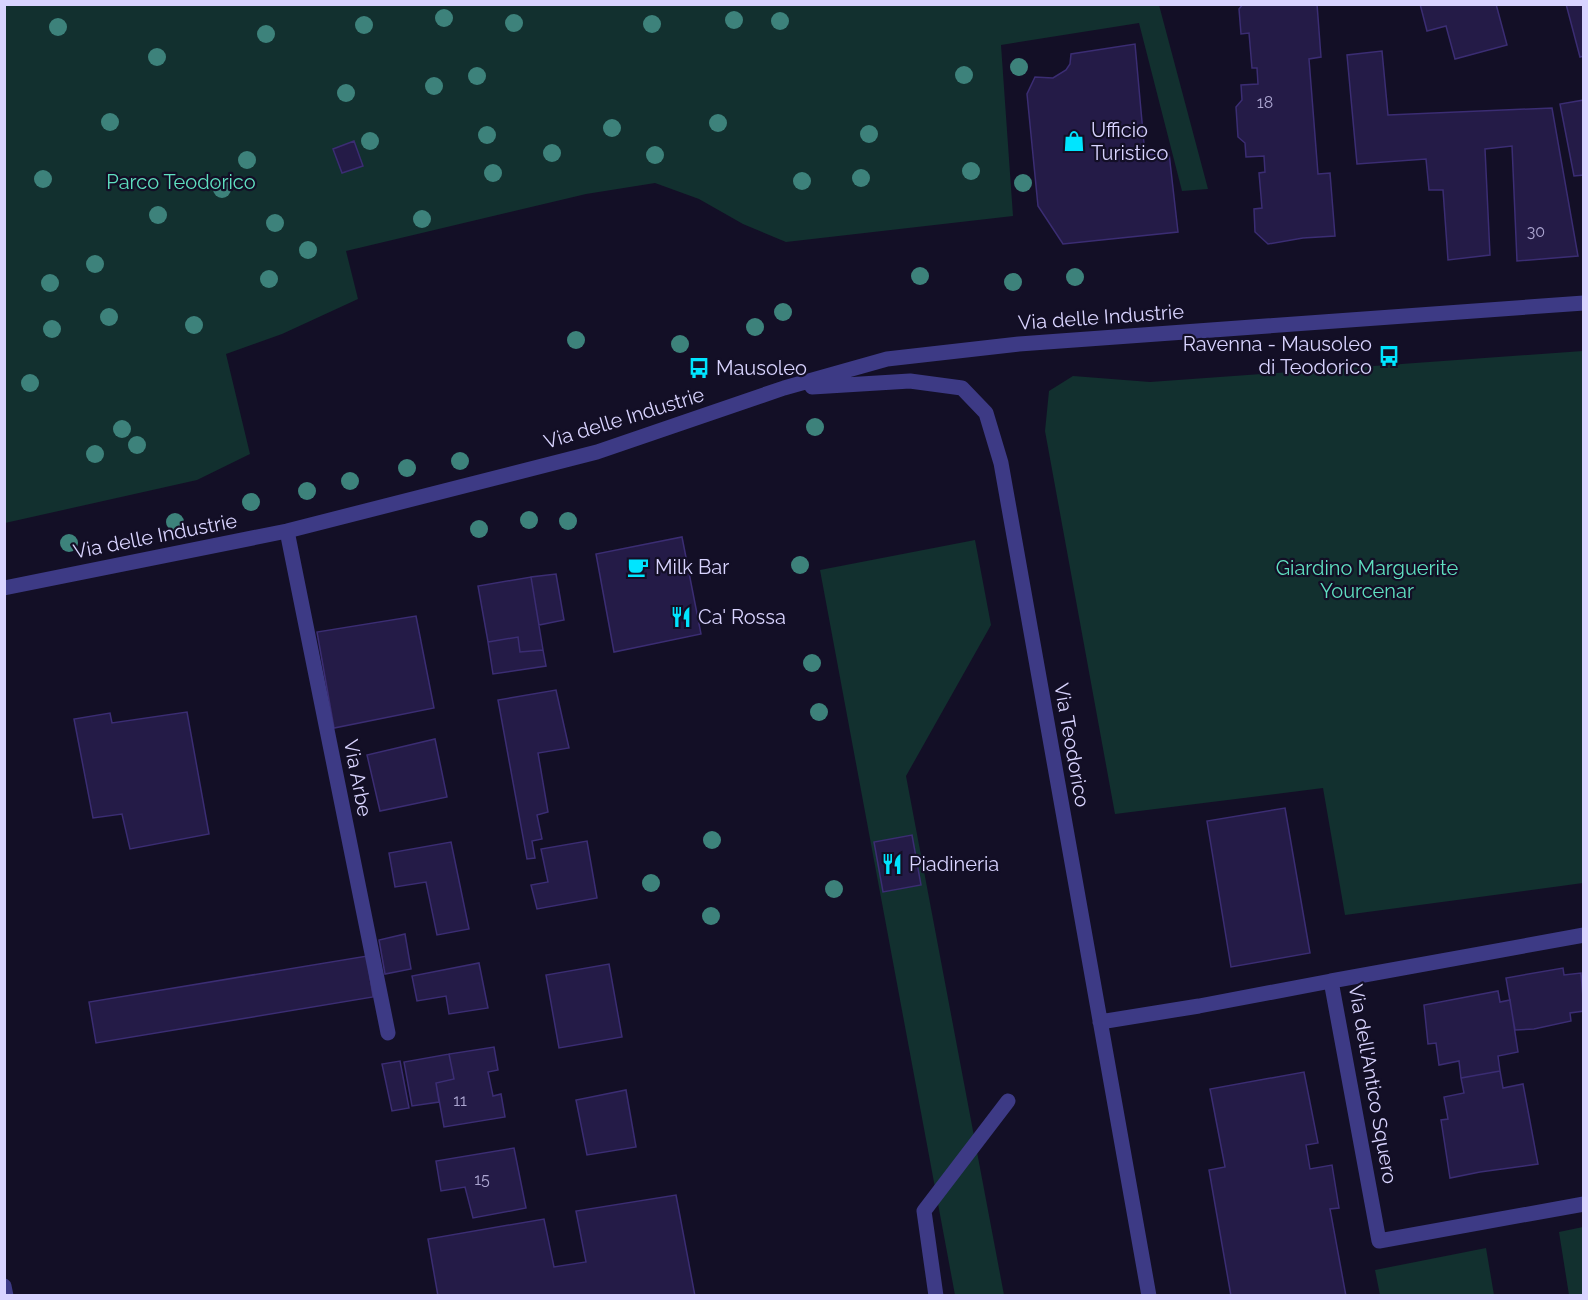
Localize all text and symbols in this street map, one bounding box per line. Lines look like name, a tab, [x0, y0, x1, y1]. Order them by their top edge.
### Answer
house number: 18	[1257, 93, 1273, 112]
place label: Ufficio Turistico	[1091, 118, 1168, 165]
shop icon: Ufficio Turistico	[1062, 129, 1086, 153]
park label: Parco Teodorico	[106, 170, 256, 194]
house number: 30	[1527, 222, 1545, 241]
street label: Via delle Industrie	[1017, 299, 1185, 335]
place label: Ravenna - Mausoleo di Teodorico	[1183, 332, 1372, 379]
bus stop icon: Ravenna - Mausoleo di Teodorico	[1377, 344, 1401, 368]
bus stop icon: Mausoleo	[687, 356, 711, 380]
place label: Mausoleo	[716, 356, 807, 380]
street label: Via delle Industrie	[541, 382, 707, 454]
street label: Via delle Industrie	[71, 508, 239, 564]
cafe icon: Milk Bar	[626, 555, 650, 579]
place label: Milk Bar	[655, 555, 729, 579]
park label: Giardino Marguerite Yourcenar	[1276, 556, 1459, 603]
restaurant icon: Ca' Rossa	[669, 605, 693, 629]
place label: Ca' Rossa	[698, 605, 786, 629]
street label: Via Teodorico	[1049, 681, 1095, 809]
street label: Via Arbe	[339, 737, 377, 819]
restaurant icon: Piadineria	[880, 852, 904, 876]
place label: Piadineria	[909, 852, 999, 876]
street label: Via dell'Antico Squero	[1344, 982, 1402, 1186]
house number: 11	[453, 1091, 467, 1110]
house number: 15	[474, 1170, 490, 1189]

